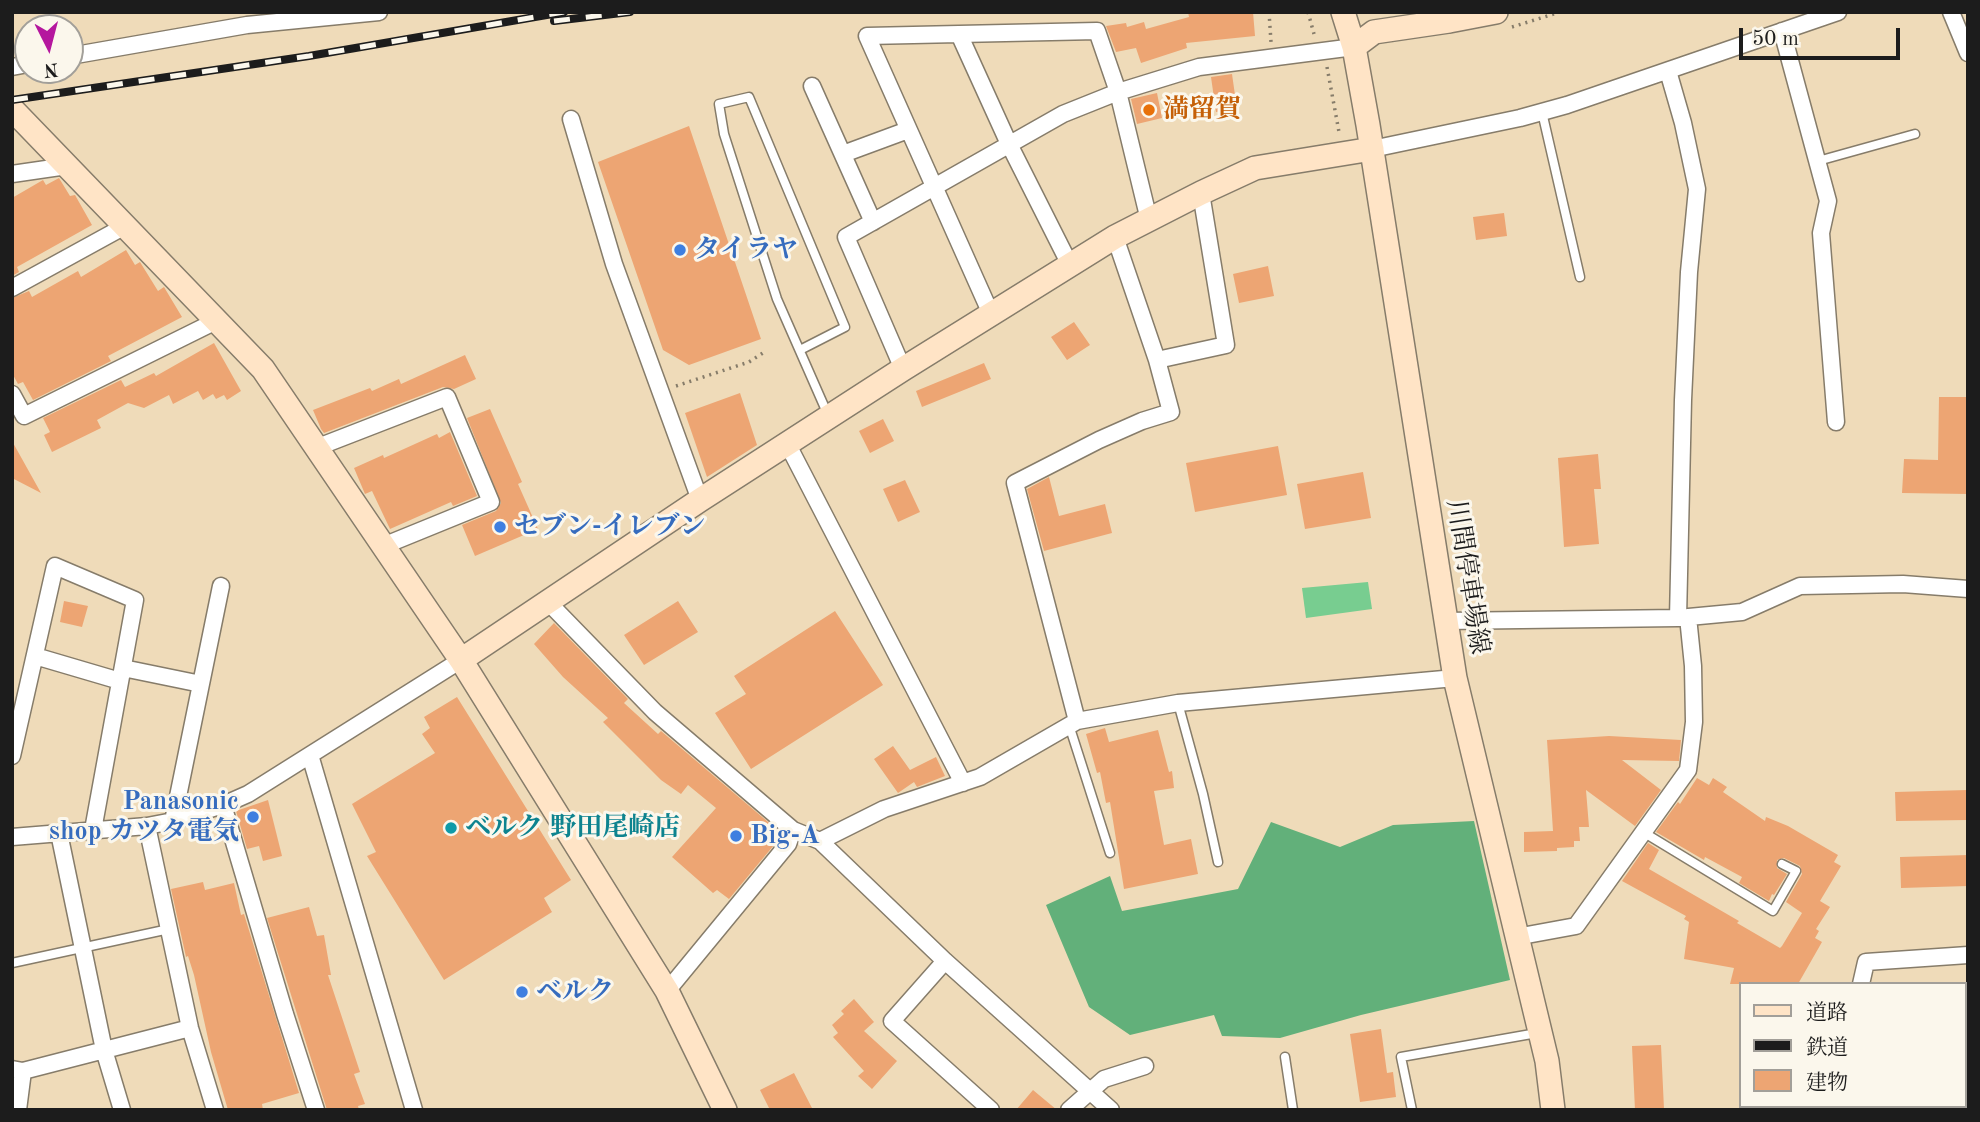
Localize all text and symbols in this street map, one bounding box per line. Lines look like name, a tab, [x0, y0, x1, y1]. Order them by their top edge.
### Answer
north arrow	[14, 14, 84, 84]
scale bar	[1742, 14, 1903, 58]
text: 50 m	[1752, 29, 1799, 50]
text: N	[43, 58, 59, 79]
place label: 満留賀	[1163, 94, 1241, 126]
marker: 満留賀	[1141, 102, 1157, 118]
place label: タイラヤ	[694, 234, 798, 266]
marker: タイラヤ	[672, 242, 688, 258]
street label: 川間停車場線	[1439, 498, 1495, 656]
place label: セブン-イレブン	[514, 511, 706, 543]
marker: セブン-イレブン	[492, 519, 508, 535]
place label: Panasonic shop カツタ電気	[49, 786, 239, 848]
marker: Panasonic shop カツタ電気	[245, 809, 261, 825]
place label: ベルク 野田尾崎店	[465, 812, 680, 844]
marker: ベルク 野田尾崎店	[443, 820, 459, 836]
place label: Big-A	[750, 820, 820, 852]
marker: Big-A	[728, 828, 744, 844]
place label: ベルク	[536, 976, 614, 1008]
legend	[1738, 982, 1966, 1108]
marker: ベルク	[514, 984, 530, 1000]
text: 道路	[1806, 1003, 1848, 1024]
text: 鉄道	[1806, 1038, 1848, 1059]
text: 建物	[1806, 1073, 1848, 1094]

